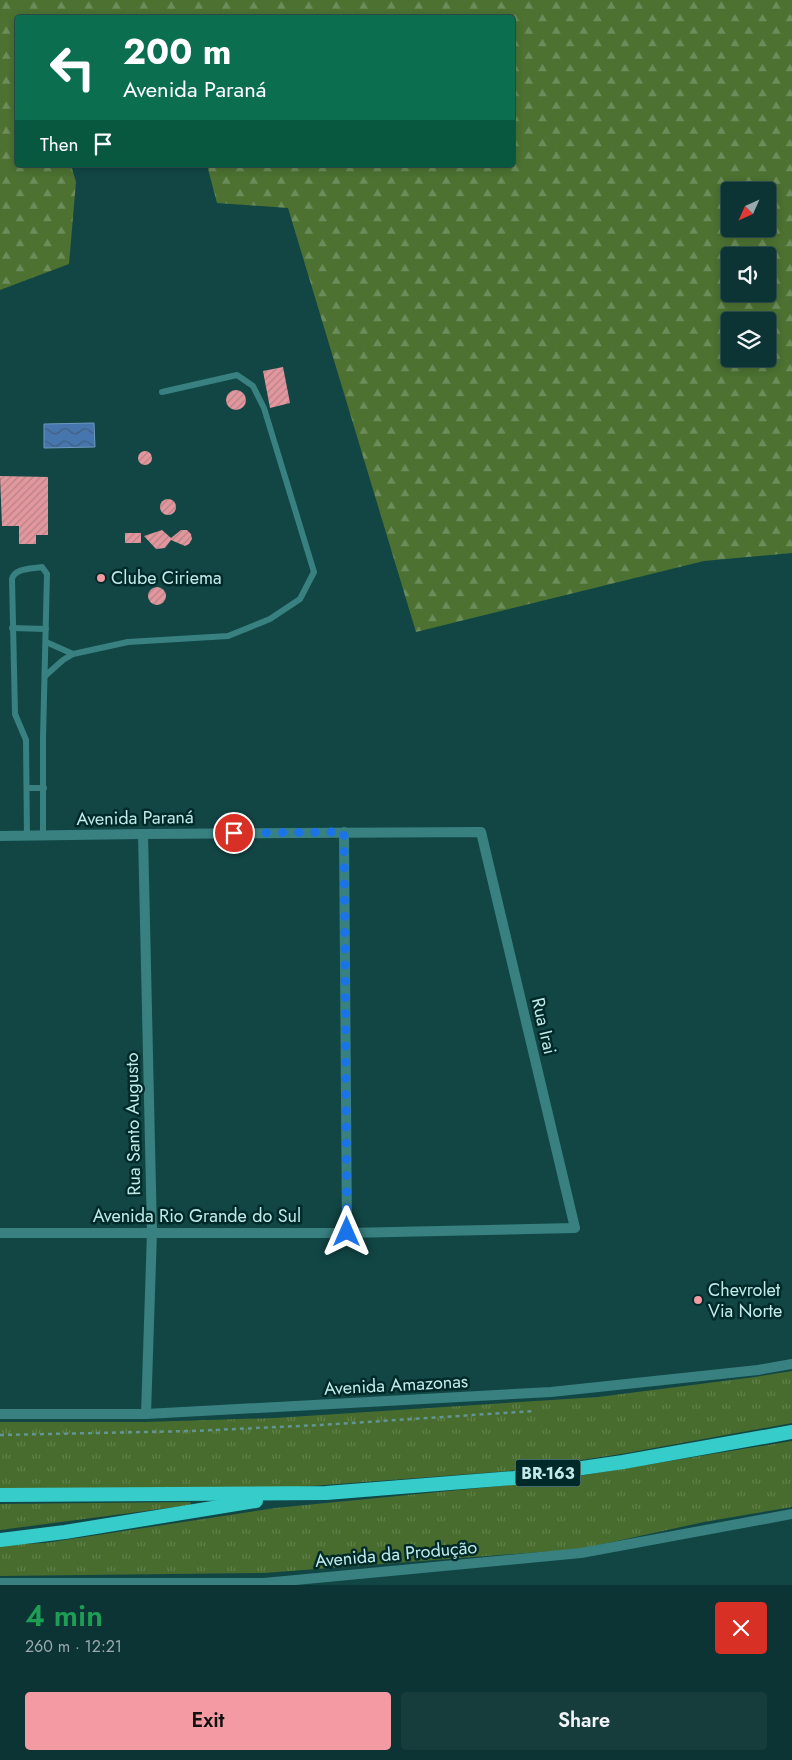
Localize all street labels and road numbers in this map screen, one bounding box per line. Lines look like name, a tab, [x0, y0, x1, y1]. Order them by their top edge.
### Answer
street label: Avenida Paraná	[76, 804, 194, 832]
street label: Rua Irai	[525, 995, 563, 1057]
street label: Rua Santo Augusto	[119, 1052, 147, 1196]
street label: Avenida Rio Grande do Sul	[93, 1203, 301, 1229]
street label: Avenida Amazonas	[323, 1368, 469, 1402]
road number: BR-163	[516, 1460, 580, 1486]
street label: Avenida da Produção	[314, 1534, 478, 1574]

